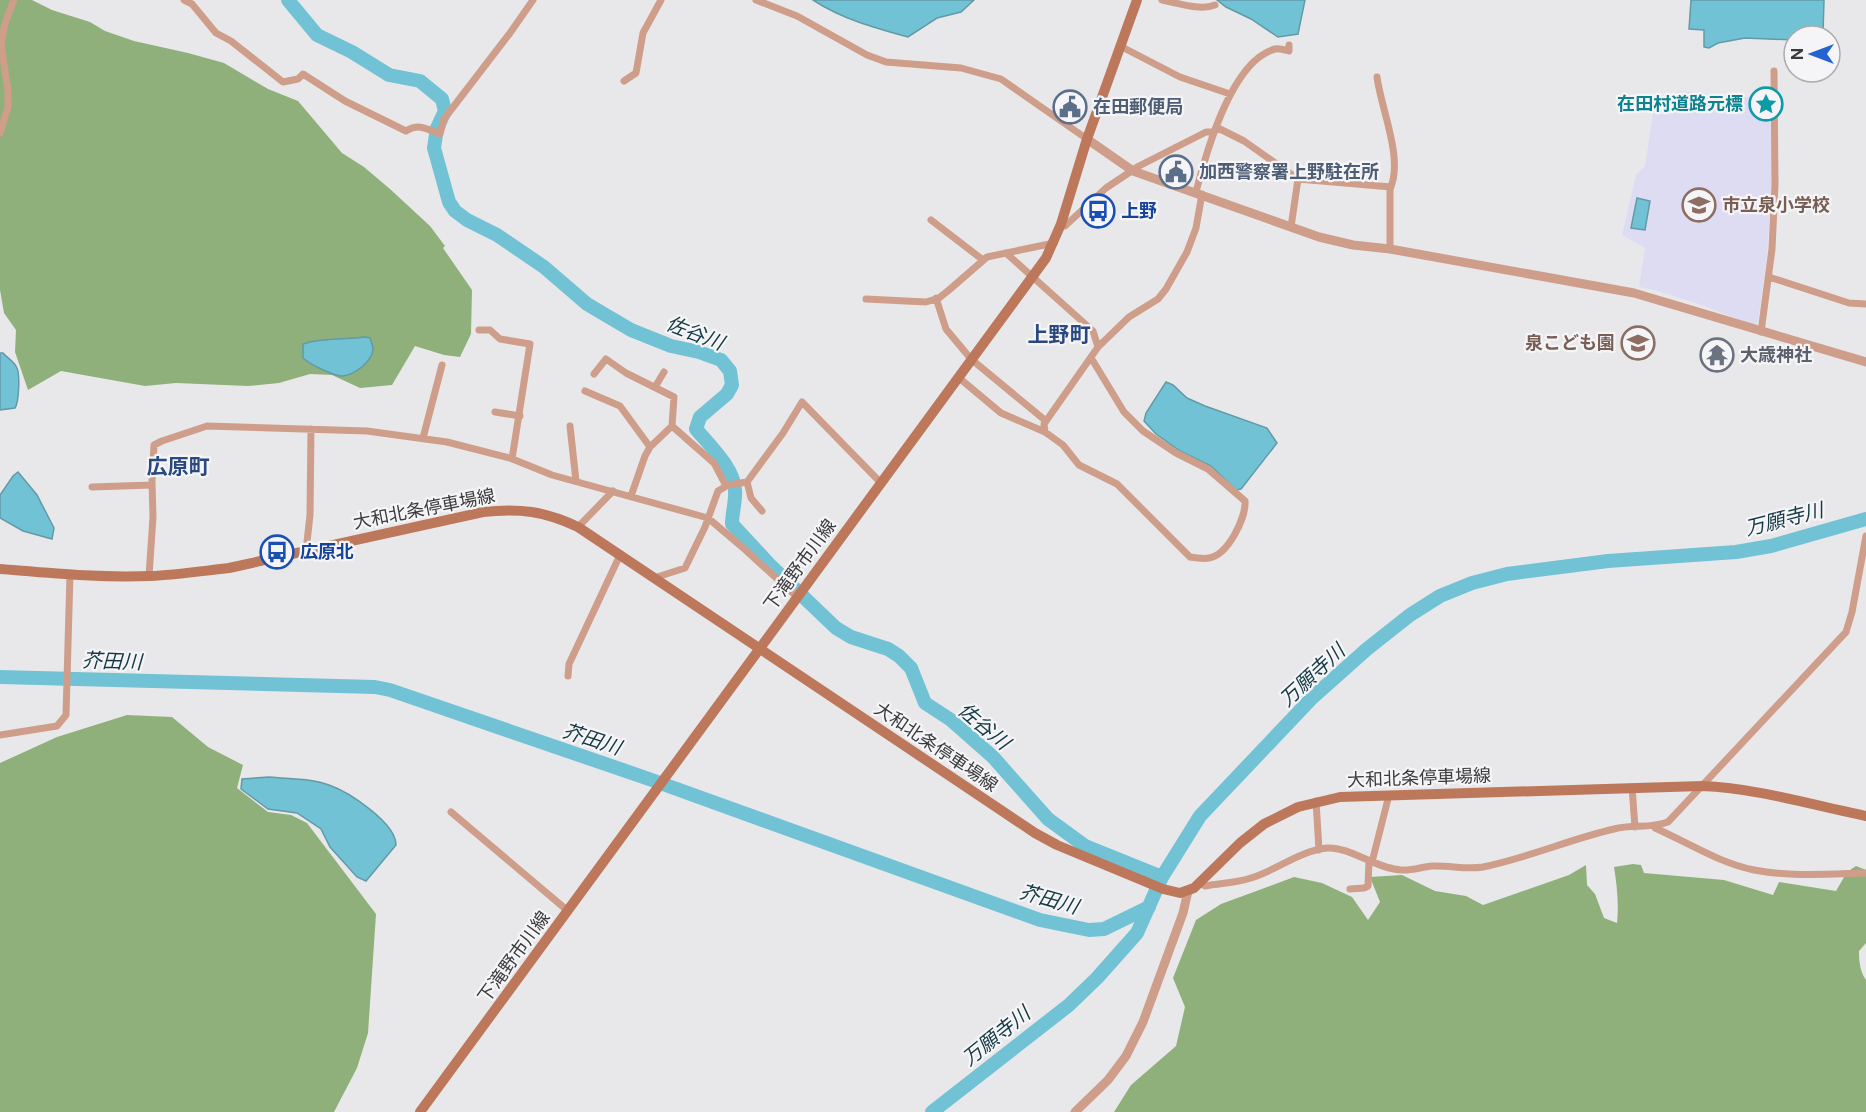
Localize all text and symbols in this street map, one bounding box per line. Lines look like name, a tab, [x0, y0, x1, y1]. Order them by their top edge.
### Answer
north arrow	[1782, 24, 1842, 84]
text: N	[1788, 48, 1807, 60]
place icon: 在田村道路元標	[1748, 86, 1784, 122]
public building icon: 在田郵便局	[1052, 89, 1088, 125]
place label: 在田村道路元標	[1617, 93, 1743, 114]
place label: 在田郵便局	[1093, 96, 1183, 117]
public building icon: 加西警察署上野駐在所	[1158, 154, 1194, 190]
place label: 加西警察署上野駐在所	[1199, 161, 1379, 182]
school or university icon: 市立泉小学校	[1681, 187, 1717, 223]
bus stop icon: 上野	[1080, 193, 1116, 229]
place label: 市立泉小学校	[1722, 194, 1830, 215]
place label: 上野	[1121, 200, 1157, 221]
water label: 佐谷川	[663, 311, 729, 356]
district label: 上野町	[1028, 322, 1091, 347]
school or university icon: 泉こども園	[1620, 325, 1656, 361]
place label: 泉こども園	[1525, 332, 1615, 353]
temple icon: 大歳神社	[1699, 337, 1735, 373]
place label: 大歳神社	[1740, 344, 1812, 365]
district label: 広原町	[147, 454, 210, 479]
street label: 大和北条停車場線	[351, 484, 497, 533]
water label: 万願寺川	[1742, 497, 1828, 540]
street label: 下滝野市川線	[759, 515, 840, 615]
bus stop icon: 広原北	[259, 534, 295, 570]
place label: 広原北	[300, 541, 354, 562]
water label: 万願寺川	[1275, 638, 1351, 711]
water label: 芥田川	[82, 648, 144, 674]
street label: 大和北条停車場線	[871, 698, 1002, 796]
water label: 佐谷川	[953, 698, 1016, 756]
water label: 芥田川	[560, 718, 626, 760]
street label: 大和北条停車場線	[1347, 764, 1491, 791]
water label: 芥田川	[1017, 879, 1083, 919]
street label: 下滝野市川線	[473, 907, 554, 1007]
water label: 万願寺川	[957, 1000, 1036, 1070]

